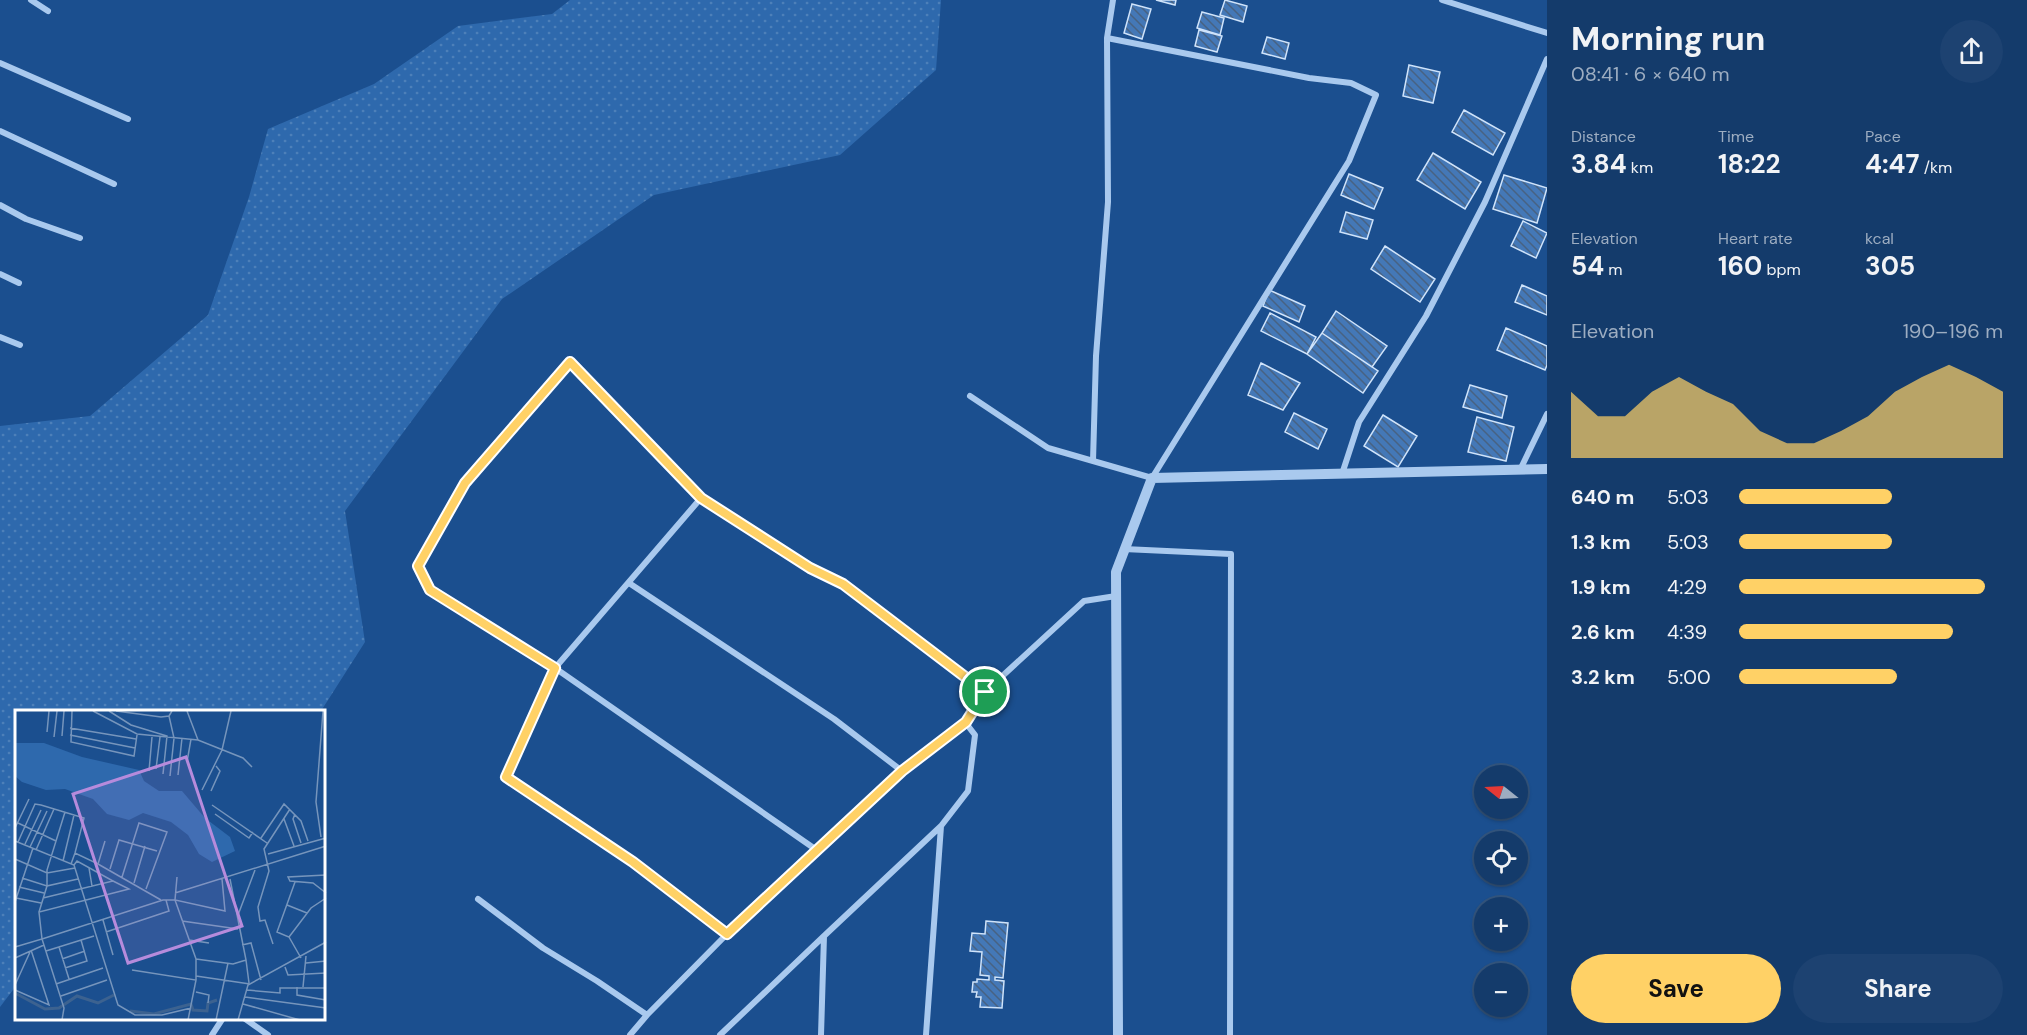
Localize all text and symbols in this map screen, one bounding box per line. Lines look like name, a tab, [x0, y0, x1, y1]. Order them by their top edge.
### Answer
text: Morning run	[1571, 17, 1765, 60]
button: share	[1940, 20, 2003, 83]
text: 08:41 · 6 × 640 m	[1571, 61, 1730, 87]
text: Distance	[1571, 126, 1636, 147]
text: Time	[1718, 126, 1754, 147]
text: Pace	[1865, 126, 1901, 147]
text: 3.84	[1571, 147, 1627, 181]
text: 18:22	[1718, 147, 1781, 181]
text: 4:47	[1865, 147, 1919, 181]
text: km	[1627, 157, 1653, 178]
text: /km	[1919, 157, 1952, 178]
text: Elevation	[1571, 228, 1638, 249]
text: Heart rate	[1718, 228, 1793, 249]
text: kcal	[1865, 228, 1894, 249]
text: 54	[1571, 249, 1604, 283]
text: 160	[1718, 249, 1762, 283]
text: 305	[1865, 249, 1915, 283]
text: m	[1604, 259, 1623, 280]
text: bpm	[1762, 259, 1801, 280]
text: Elevation	[1571, 318, 1654, 344]
text: 190–196 m	[1903, 318, 2003, 344]
text: 640 m	[1571, 484, 1634, 510]
text: 5:03	[1667, 484, 1709, 510]
text: 1.3 km	[1571, 529, 1630, 555]
text: 5:03	[1667, 529, 1709, 555]
text: 1.9 km	[1571, 574, 1631, 600]
text: 4:29	[1667, 574, 1707, 600]
text: 2.6 km	[1571, 619, 1635, 645]
text: 4:39	[1667, 619, 1707, 645]
text: 3.2 km	[1571, 664, 1635, 690]
text: 5:00	[1667, 664, 1711, 690]
pin	[959, 666, 1010, 717]
icon: arrive	[968, 675, 1001, 708]
inset map	[15, 710, 326, 1020]
north arrow	[1474, 765, 1528, 819]
map controls	[1474, 765, 1528, 1017]
button: locate	[1474, 831, 1528, 885]
button: +	[1474, 897, 1528, 951]
button: Save	[1571, 954, 1781, 1023]
button: Share	[1793, 954, 2003, 1023]
button: −	[1474, 963, 1528, 1017]

